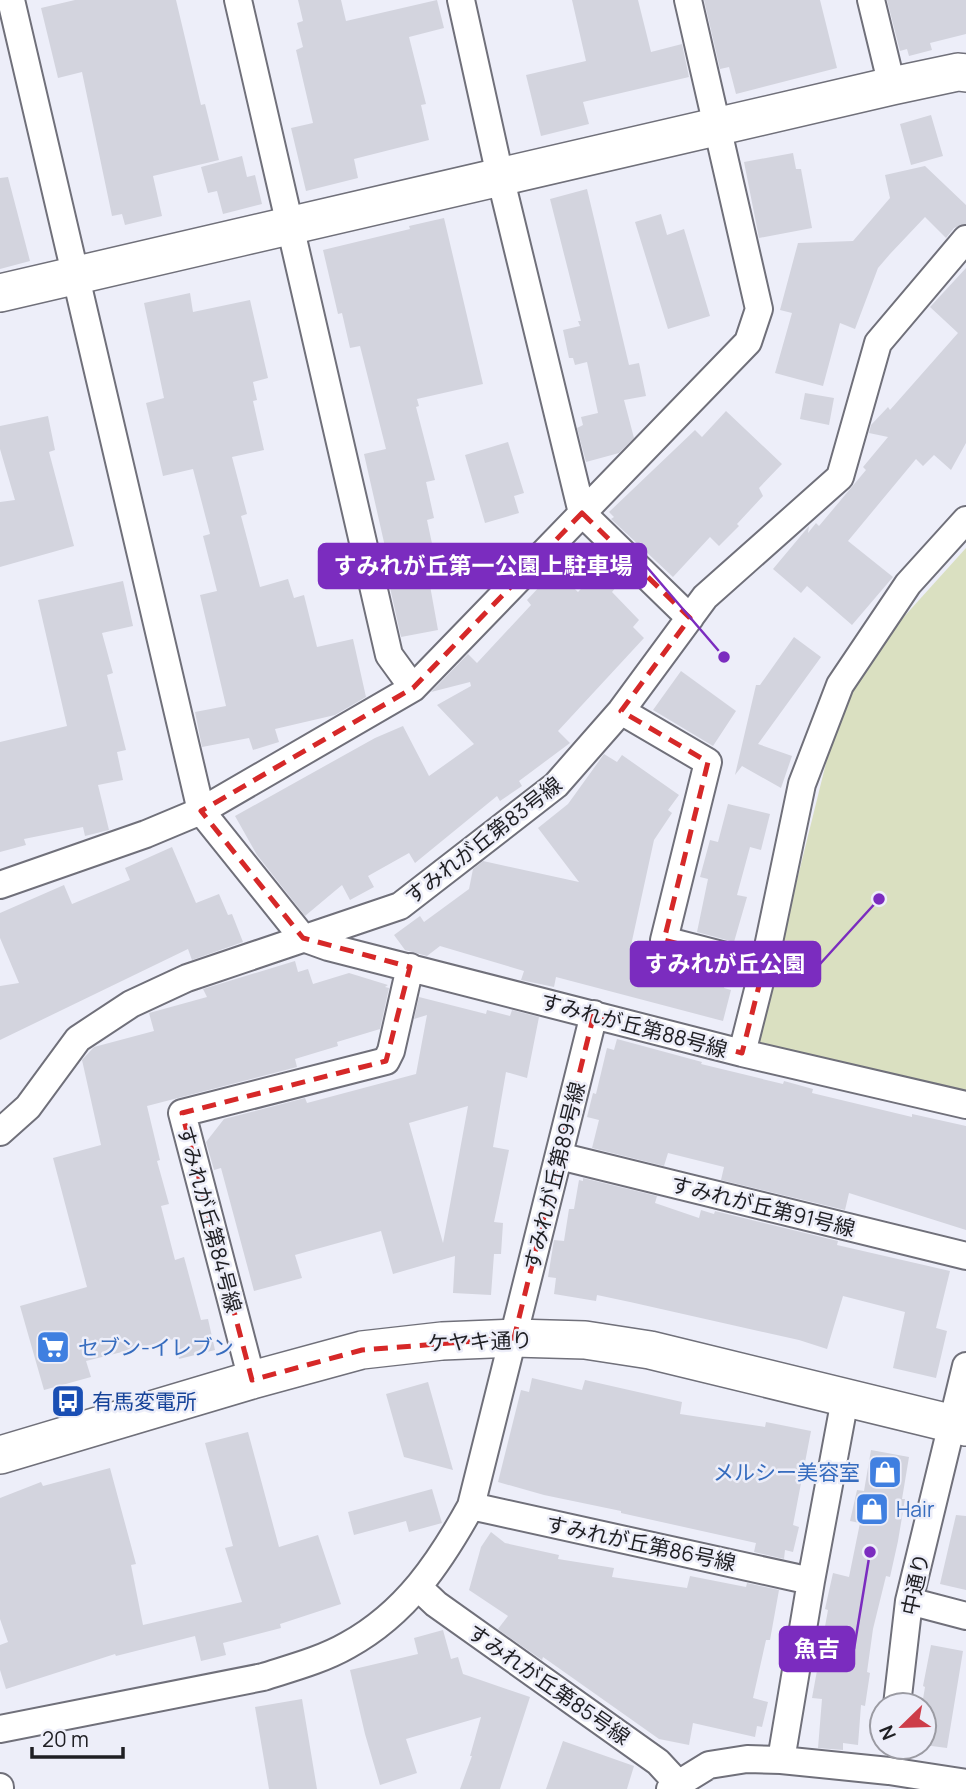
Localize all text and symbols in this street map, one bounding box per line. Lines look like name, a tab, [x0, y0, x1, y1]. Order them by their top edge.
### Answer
callout: すみれが丘第一公園上駐車場	[319, 544, 646, 588]
text: すみれが丘第一公園上駐車場	[334, 549, 633, 581]
street label: すみれが丘第83号線	[399, 770, 567, 910]
callout: すみれが丘公園	[631, 942, 820, 986]
text: すみれが丘公園	[645, 947, 806, 979]
street label: すみれが丘第88号線	[537, 987, 731, 1063]
street label: すみれが丘第89号線	[517, 1079, 591, 1273]
street label: すみれが丘第84号線	[172, 1122, 248, 1316]
street label: すみれが丘第91号線	[668, 1170, 858, 1242]
street label: ケヤキ通り	[427, 1325, 533, 1357]
supermarket icon: セブン-イレブン	[34, 1328, 72, 1366]
place label: セブン-イレブン	[78, 1333, 234, 1361]
bus stop icon: 有馬変電所	[49, 1382, 87, 1420]
place label: 有馬変電所	[92, 1387, 197, 1415]
shop icon: メルシー美容室	[866, 1453, 904, 1491]
place label: メルシー美容室	[713, 1458, 860, 1486]
shop icon: Hair	[853, 1490, 891, 1528]
place label: Hair	[896, 1495, 935, 1523]
street label: すみれが丘第86号線	[544, 1509, 738, 1577]
street label: 中通り	[895, 1550, 935, 1618]
street label: すみれが丘第85号線	[462, 1617, 636, 1751]
callout: 魚吉	[780, 1627, 854, 1671]
text: 魚吉	[794, 1632, 840, 1664]
north arrow	[868, 1691, 938, 1761]
scale bar	[32, 1716, 122, 1760]
text: N	[873, 1721, 902, 1744]
text: 20 m	[42, 1725, 89, 1753]

